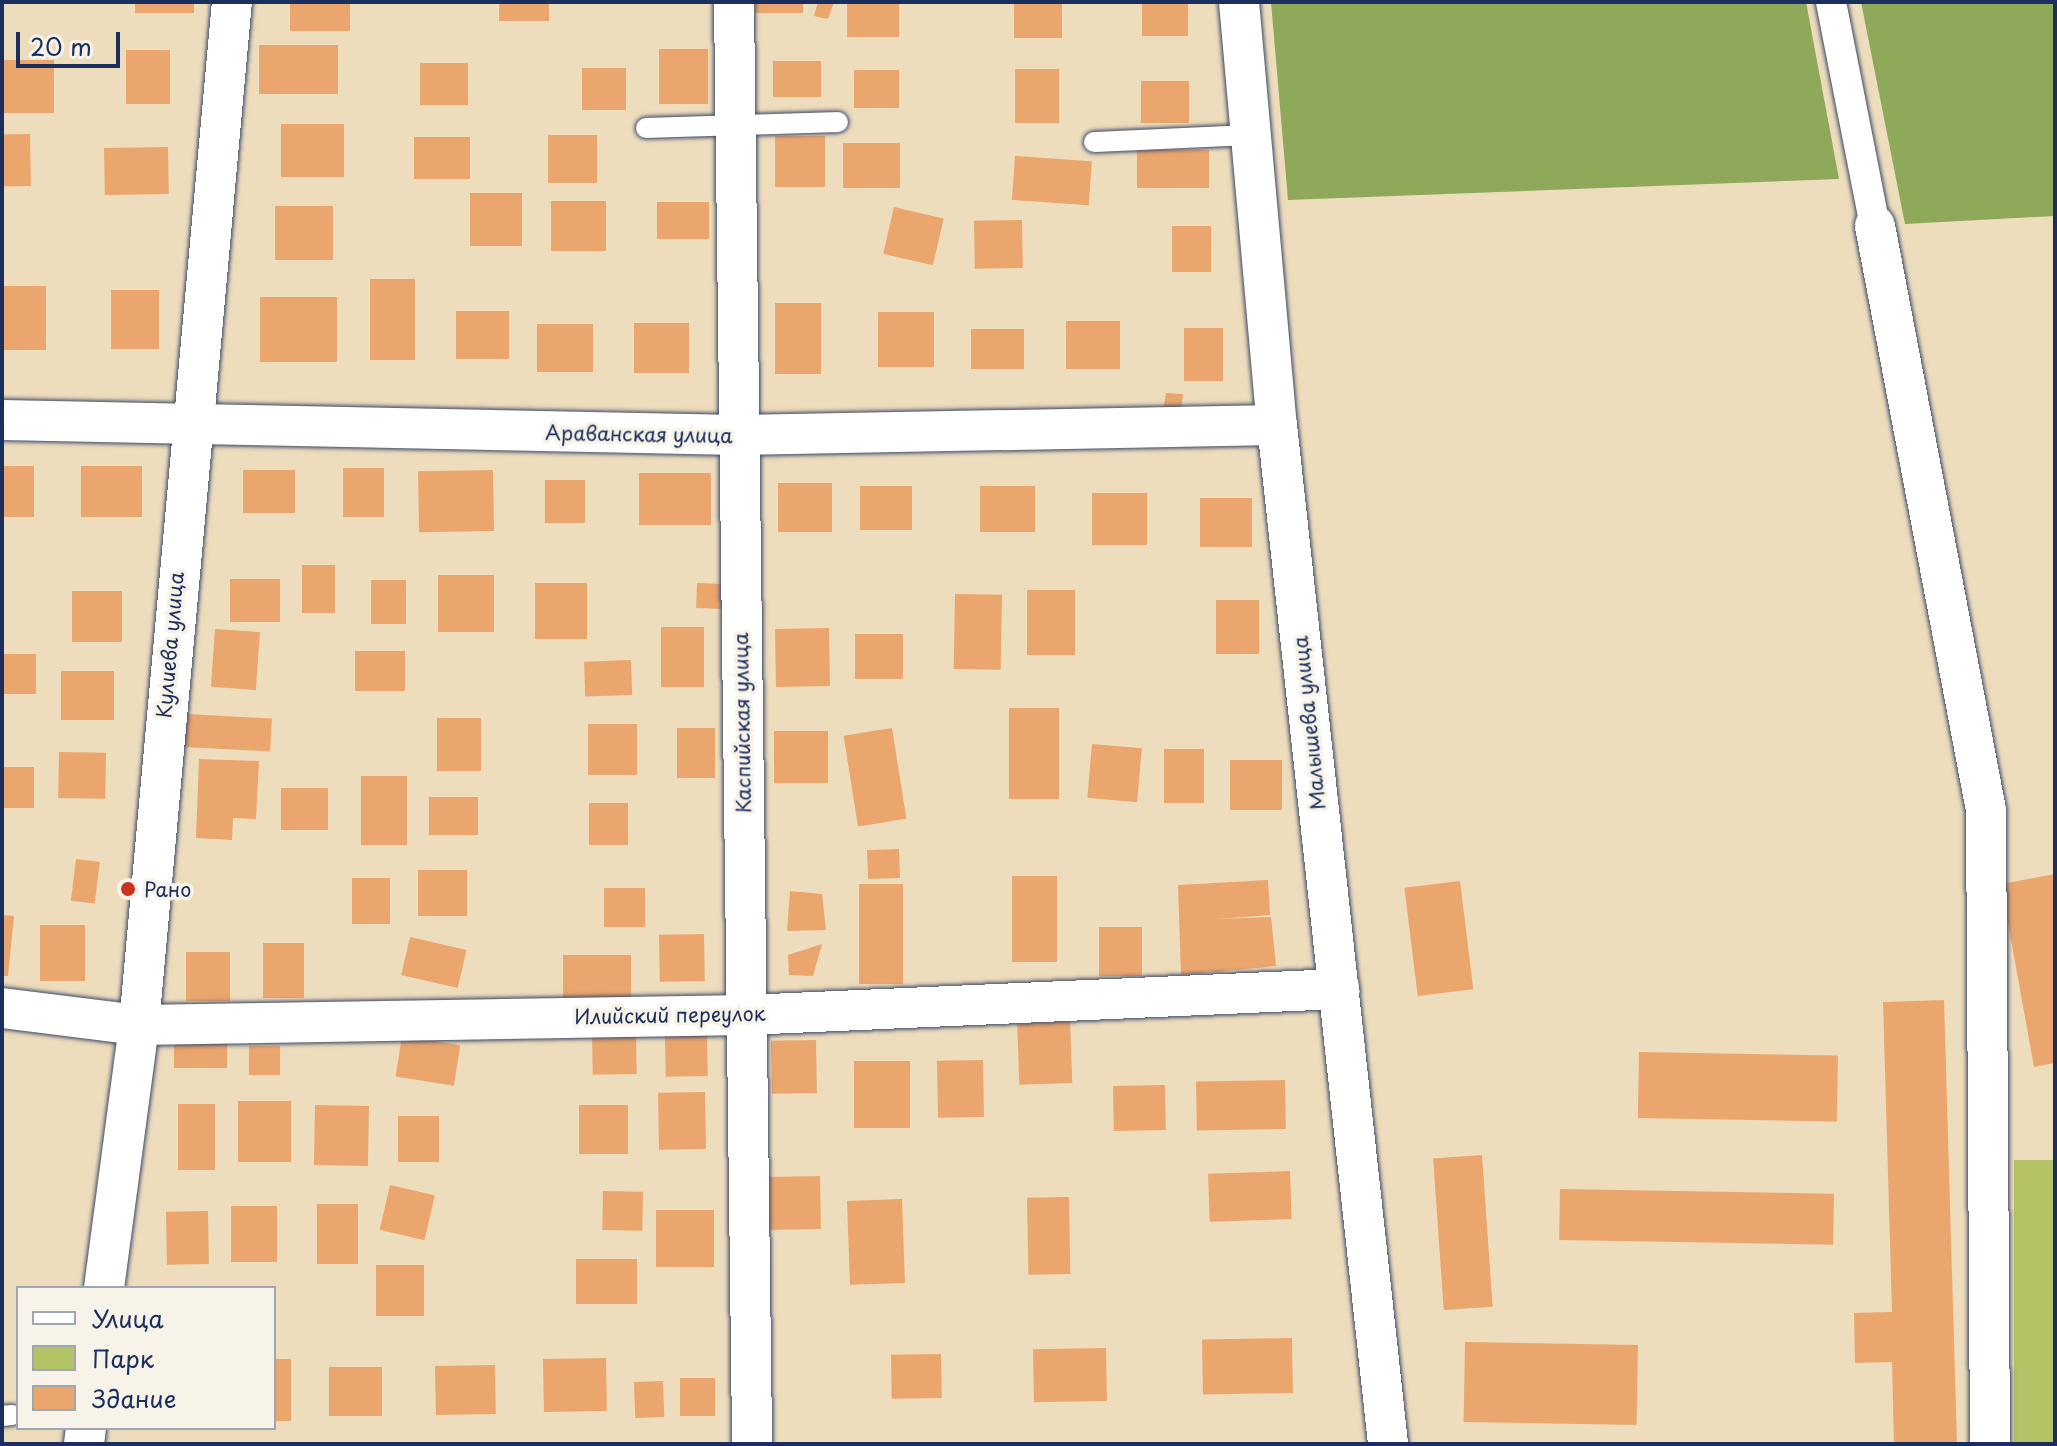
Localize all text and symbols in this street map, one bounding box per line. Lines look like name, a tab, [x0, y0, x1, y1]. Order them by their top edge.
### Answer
scale bar	[20, 16, 124, 66]
text: 20 m	[30, 28, 92, 64]
street label: Араванская улица	[544, 420, 734, 448]
street label: Кулиева улица	[152, 570, 188, 720]
street label: Каспийская улица	[728, 632, 756, 814]
street label: Малышева улица	[1288, 634, 1330, 812]
place label: Рано	[144, 877, 191, 901]
marker: Рано	[119, 880, 137, 898]
street label: Илийский переулок	[574, 1001, 766, 1029]
legend	[16, 1286, 276, 1430]
text: Улица	[92, 1300, 164, 1336]
text: Парк	[92, 1340, 154, 1376]
text: Здание	[92, 1380, 177, 1416]

